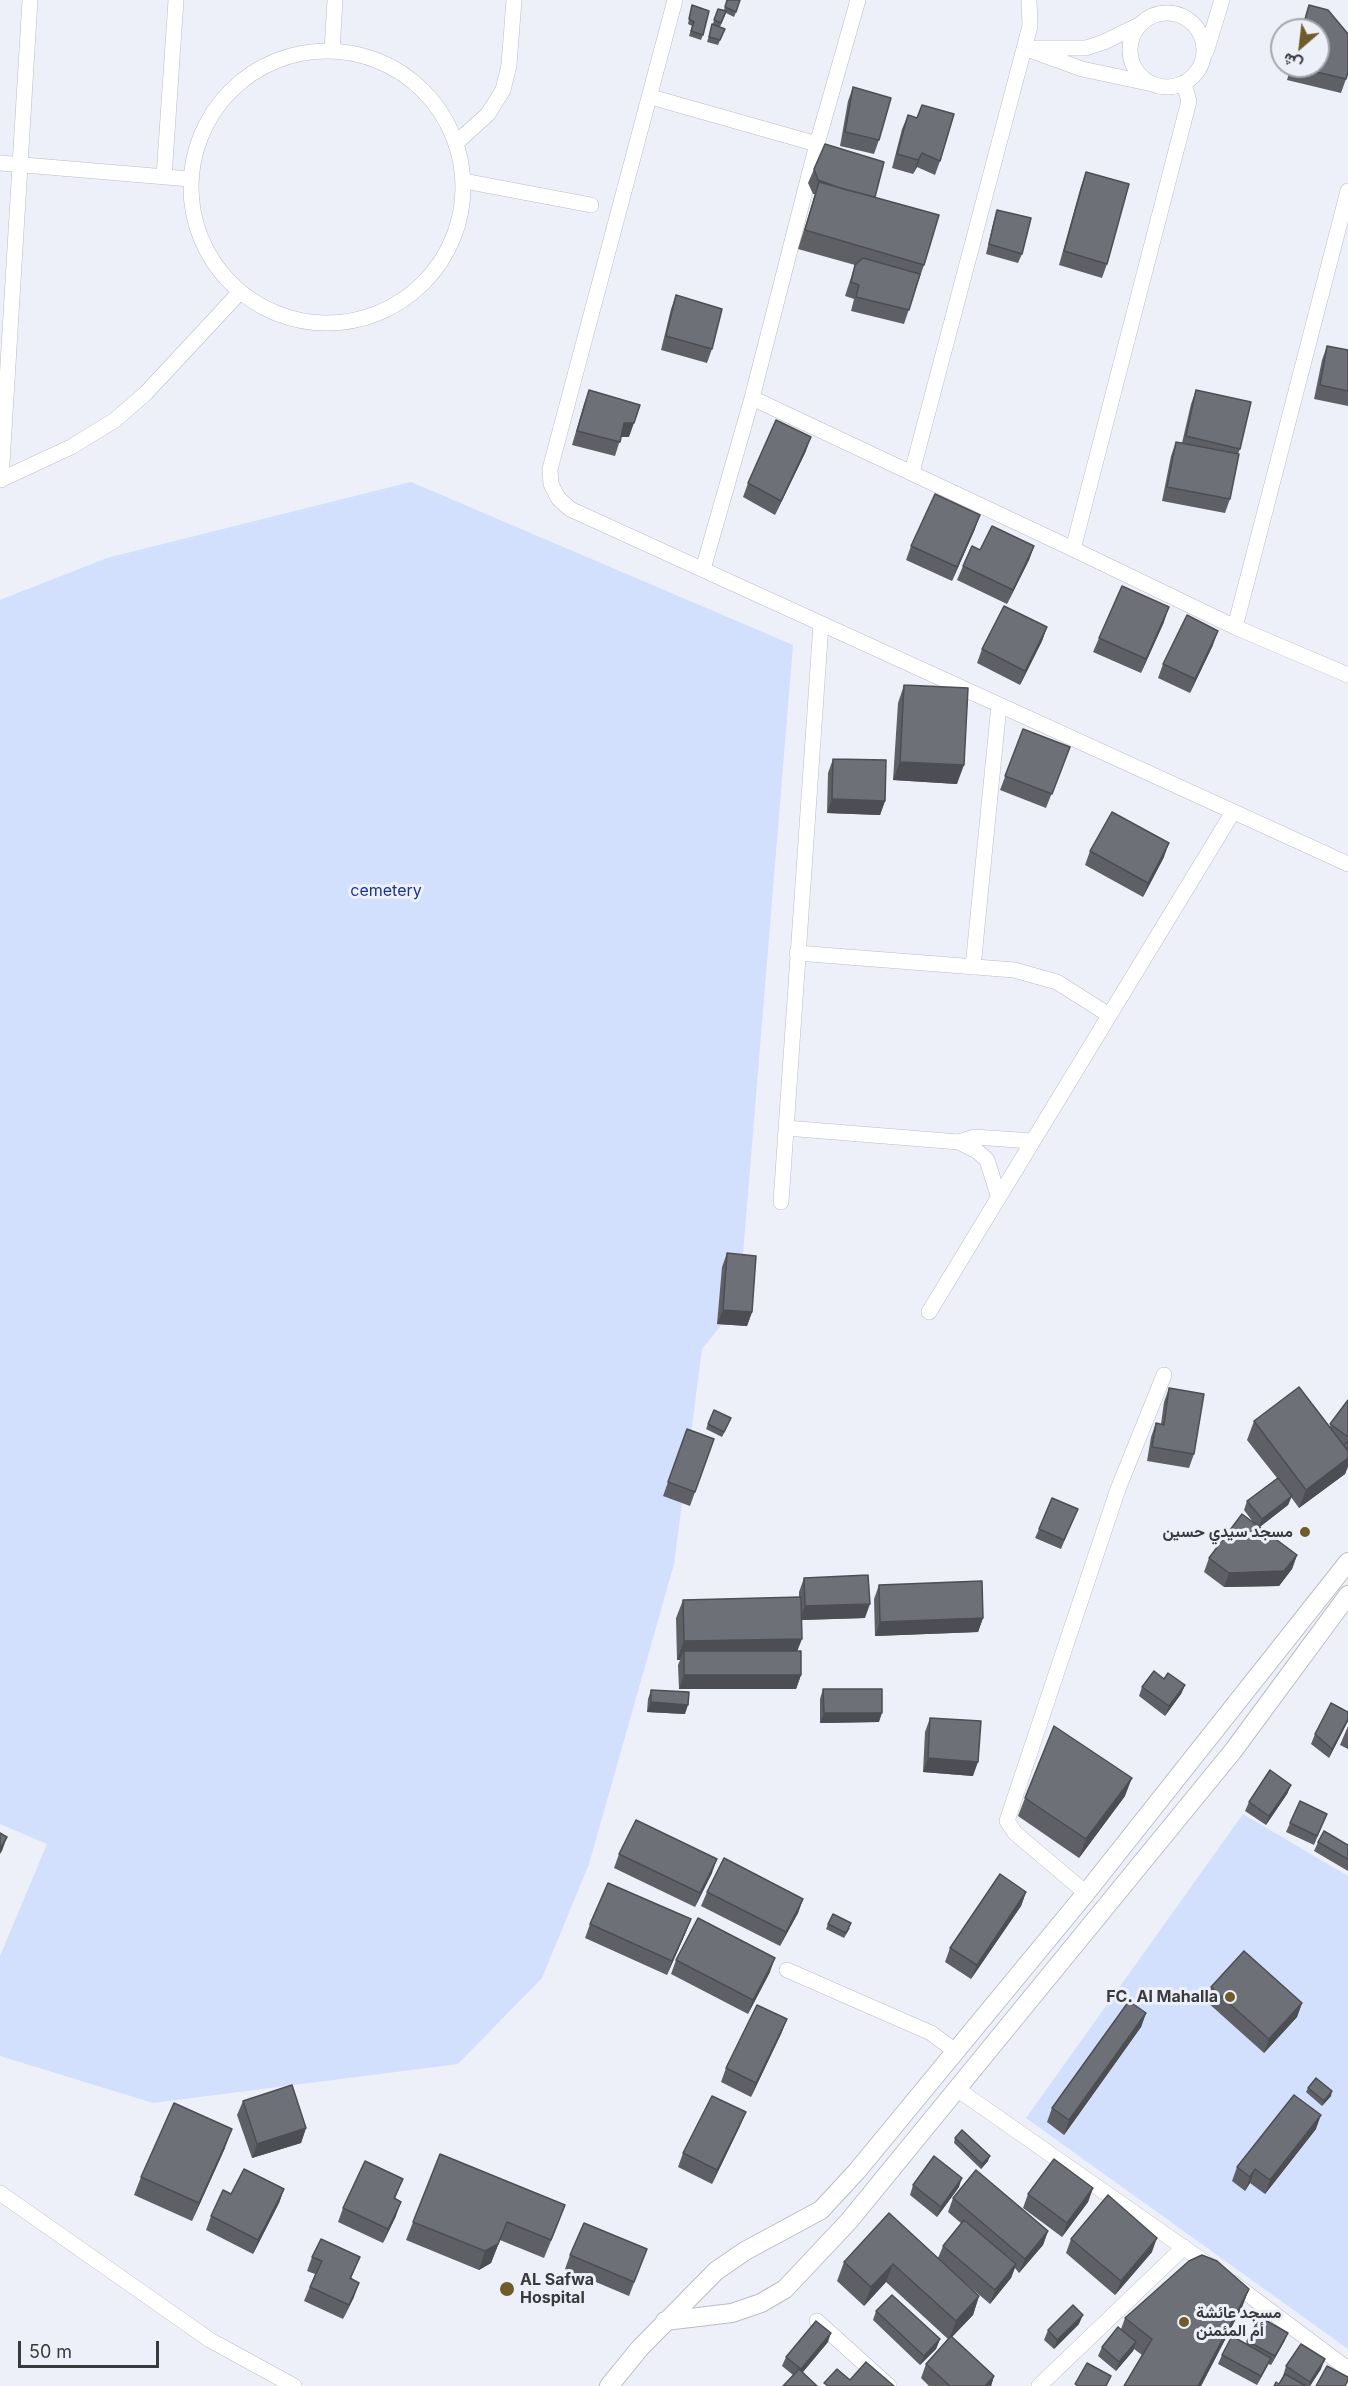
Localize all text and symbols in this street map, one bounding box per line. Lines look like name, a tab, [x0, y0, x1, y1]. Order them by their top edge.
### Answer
north arrow	[1270, 18, 1330, 78]
text: ش	[1279, 49, 1306, 75]
park label: cemetery	[350, 881, 422, 901]
place label: مسجد سيدي حسين	[1162, 1522, 1293, 1542]
marker: مسجد سيدي حسين	[1298, 1525, 1312, 1539]
place label: FC. Al Mahalla	[1106, 1987, 1218, 2007]
marker: FC. Al Mahalla	[1223, 1990, 1237, 2004]
place label: AL Safwa Hospital	[520, 2270, 594, 2308]
marker: AL Safwa Hospital	[498, 2280, 516, 2298]
place label: مسجد عائشة أم المئمنن	[1196, 2303, 1282, 2341]
marker: مسجد عائشة أم المئمنن	[1177, 2315, 1191, 2329]
scale bar	[21, 2329, 162, 2367]
text: 50 m	[29, 2341, 72, 2362]

